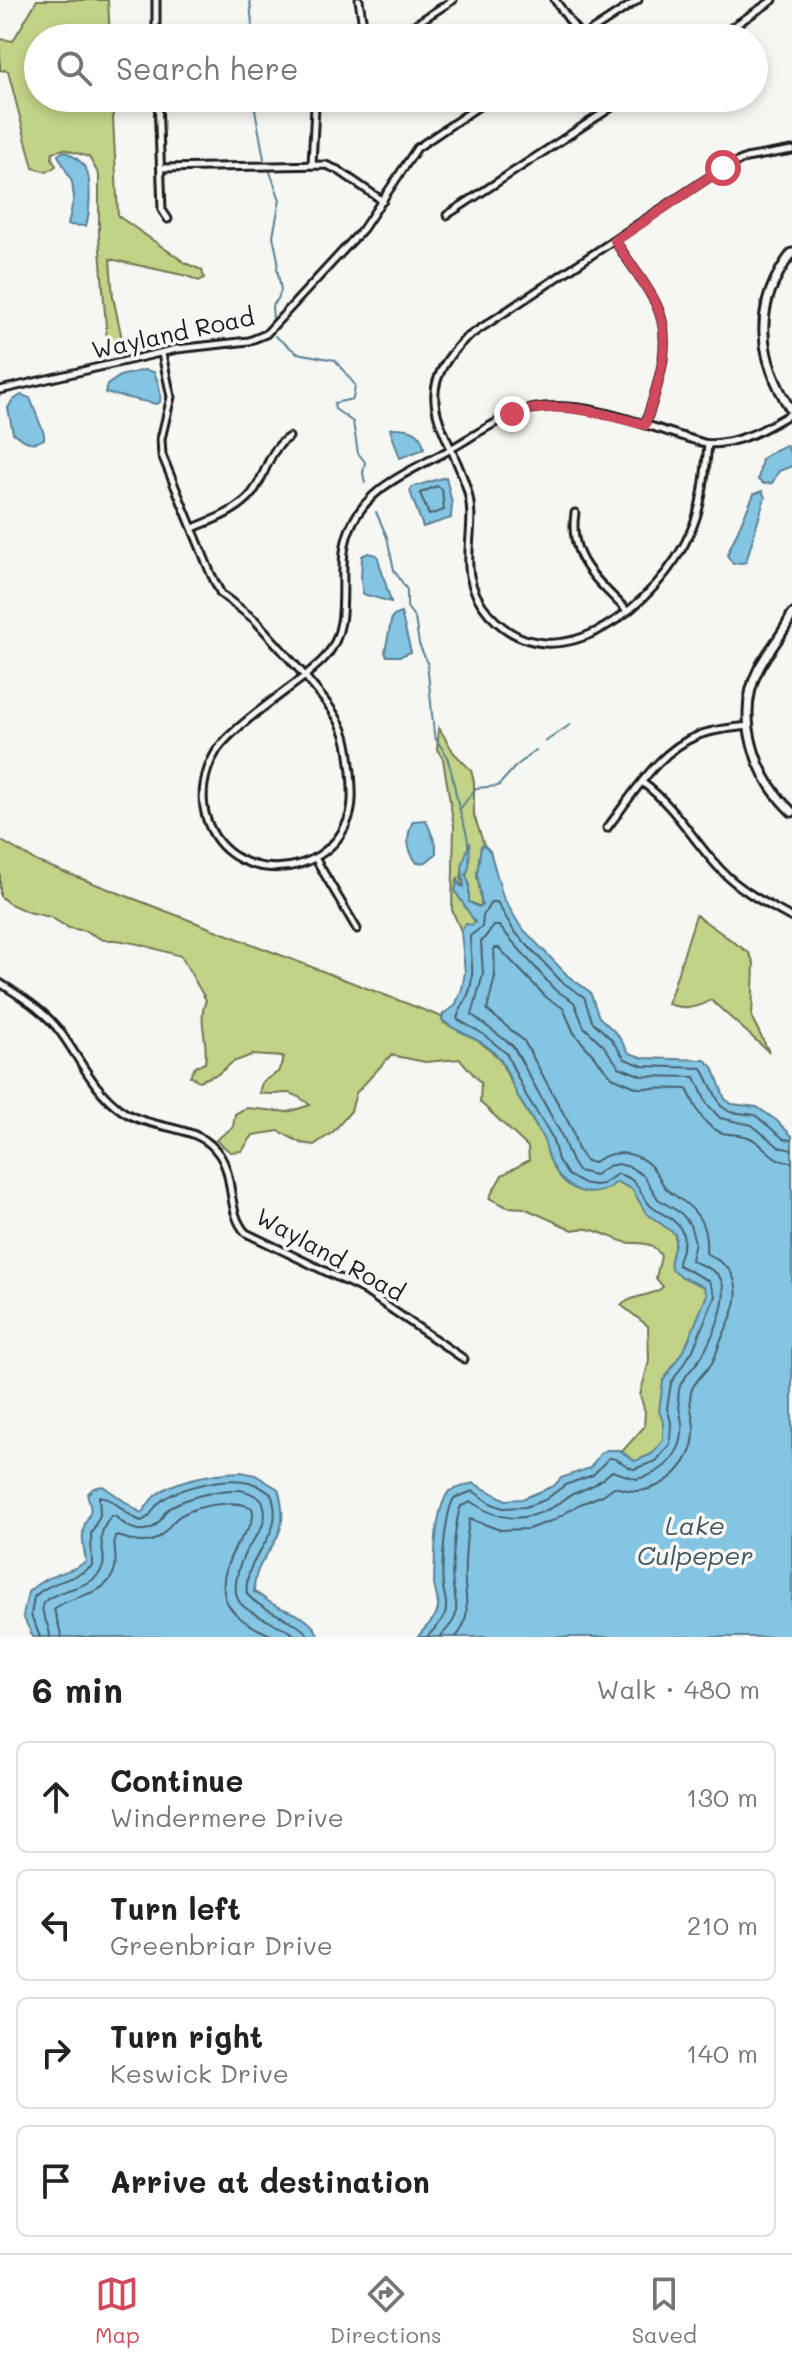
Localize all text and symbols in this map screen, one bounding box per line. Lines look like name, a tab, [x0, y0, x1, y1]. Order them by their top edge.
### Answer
search box	[24, 24, 768, 112]
icon: search	[52, 46, 96, 90]
text: Search here	[116, 48, 299, 88]
route start	[705, 150, 741, 186]
street label: Wayland Road	[89, 300, 257, 365]
route end	[494, 396, 530, 432]
street label: Wayland Road	[251, 1200, 411, 1307]
water label: Lake Culpeper	[637, 1508, 753, 1572]
text: 6 min	[32, 1667, 123, 1712]
text: Walk · 480 m	[597, 1672, 760, 1706]
text: Continue	[110, 1760, 243, 1800]
icon: ahead	[34, 1775, 78, 1819]
text: 130 m	[686, 1780, 758, 1814]
text: Windermere Drive	[110, 1800, 344, 1834]
text: Turn left	[110, 1888, 241, 1928]
icon: left	[34, 1903, 78, 1947]
text: 210 m	[687, 1908, 758, 1942]
text: Greenbriar Drive	[110, 1928, 333, 1962]
text: Turn right	[110, 2016, 263, 2056]
icon: right	[34, 2031, 78, 2075]
text: 140 m	[686, 2036, 758, 2070]
text: Keswick Drive	[110, 2056, 289, 2090]
icon: arrive	[34, 2159, 78, 2203]
text: Arrive at destination	[110, 2161, 430, 2201]
tab: Map	[95, 2272, 140, 2349]
tab: Directions	[330, 2272, 442, 2349]
tab: Saved	[632, 2272, 697, 2349]

